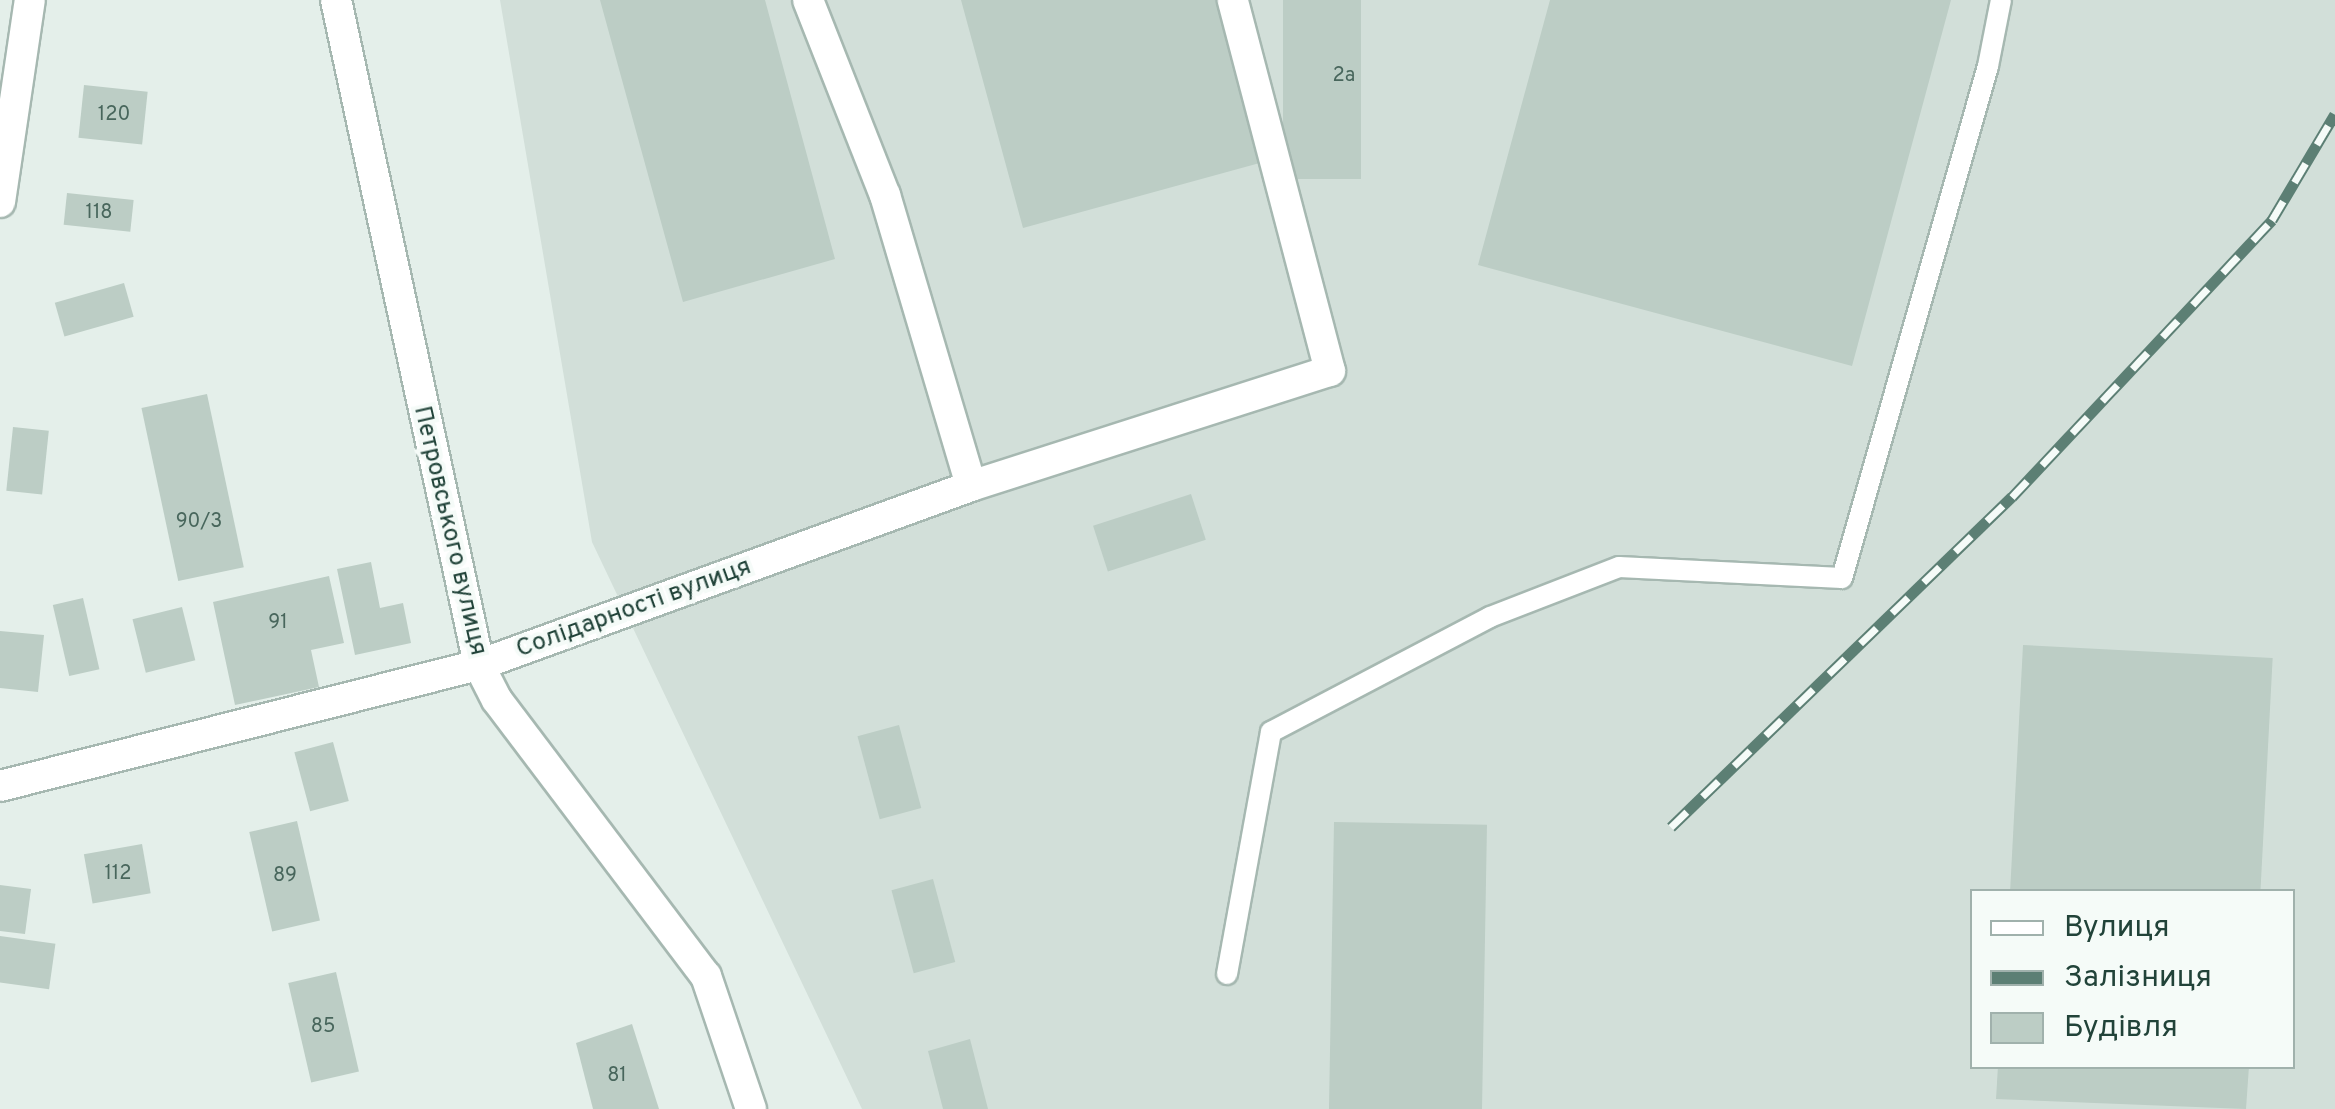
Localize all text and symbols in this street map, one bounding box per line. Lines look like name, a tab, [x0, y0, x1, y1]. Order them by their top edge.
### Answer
house number: 2а	[1333, 64, 1355, 88]
house number: 120	[98, 103, 130, 127]
house number: 118	[85, 201, 113, 225]
street label: Петровського вулиця	[406, 403, 492, 659]
house number: 90/3	[176, 510, 222, 534]
street label: Солідарності вулиця	[512, 553, 756, 665]
house number: 91	[268, 611, 288, 635]
house number: 112	[104, 862, 132, 886]
house number: 89	[273, 864, 297, 888]
legend	[1970, 889, 2295, 1069]
text: Вулиця	[2064, 910, 2170, 947]
text: Залізниця	[2064, 960, 2212, 997]
text: Будівля	[2064, 1010, 2178, 1047]
house number: 85	[311, 1015, 335, 1039]
house number: 81	[607, 1064, 627, 1088]

